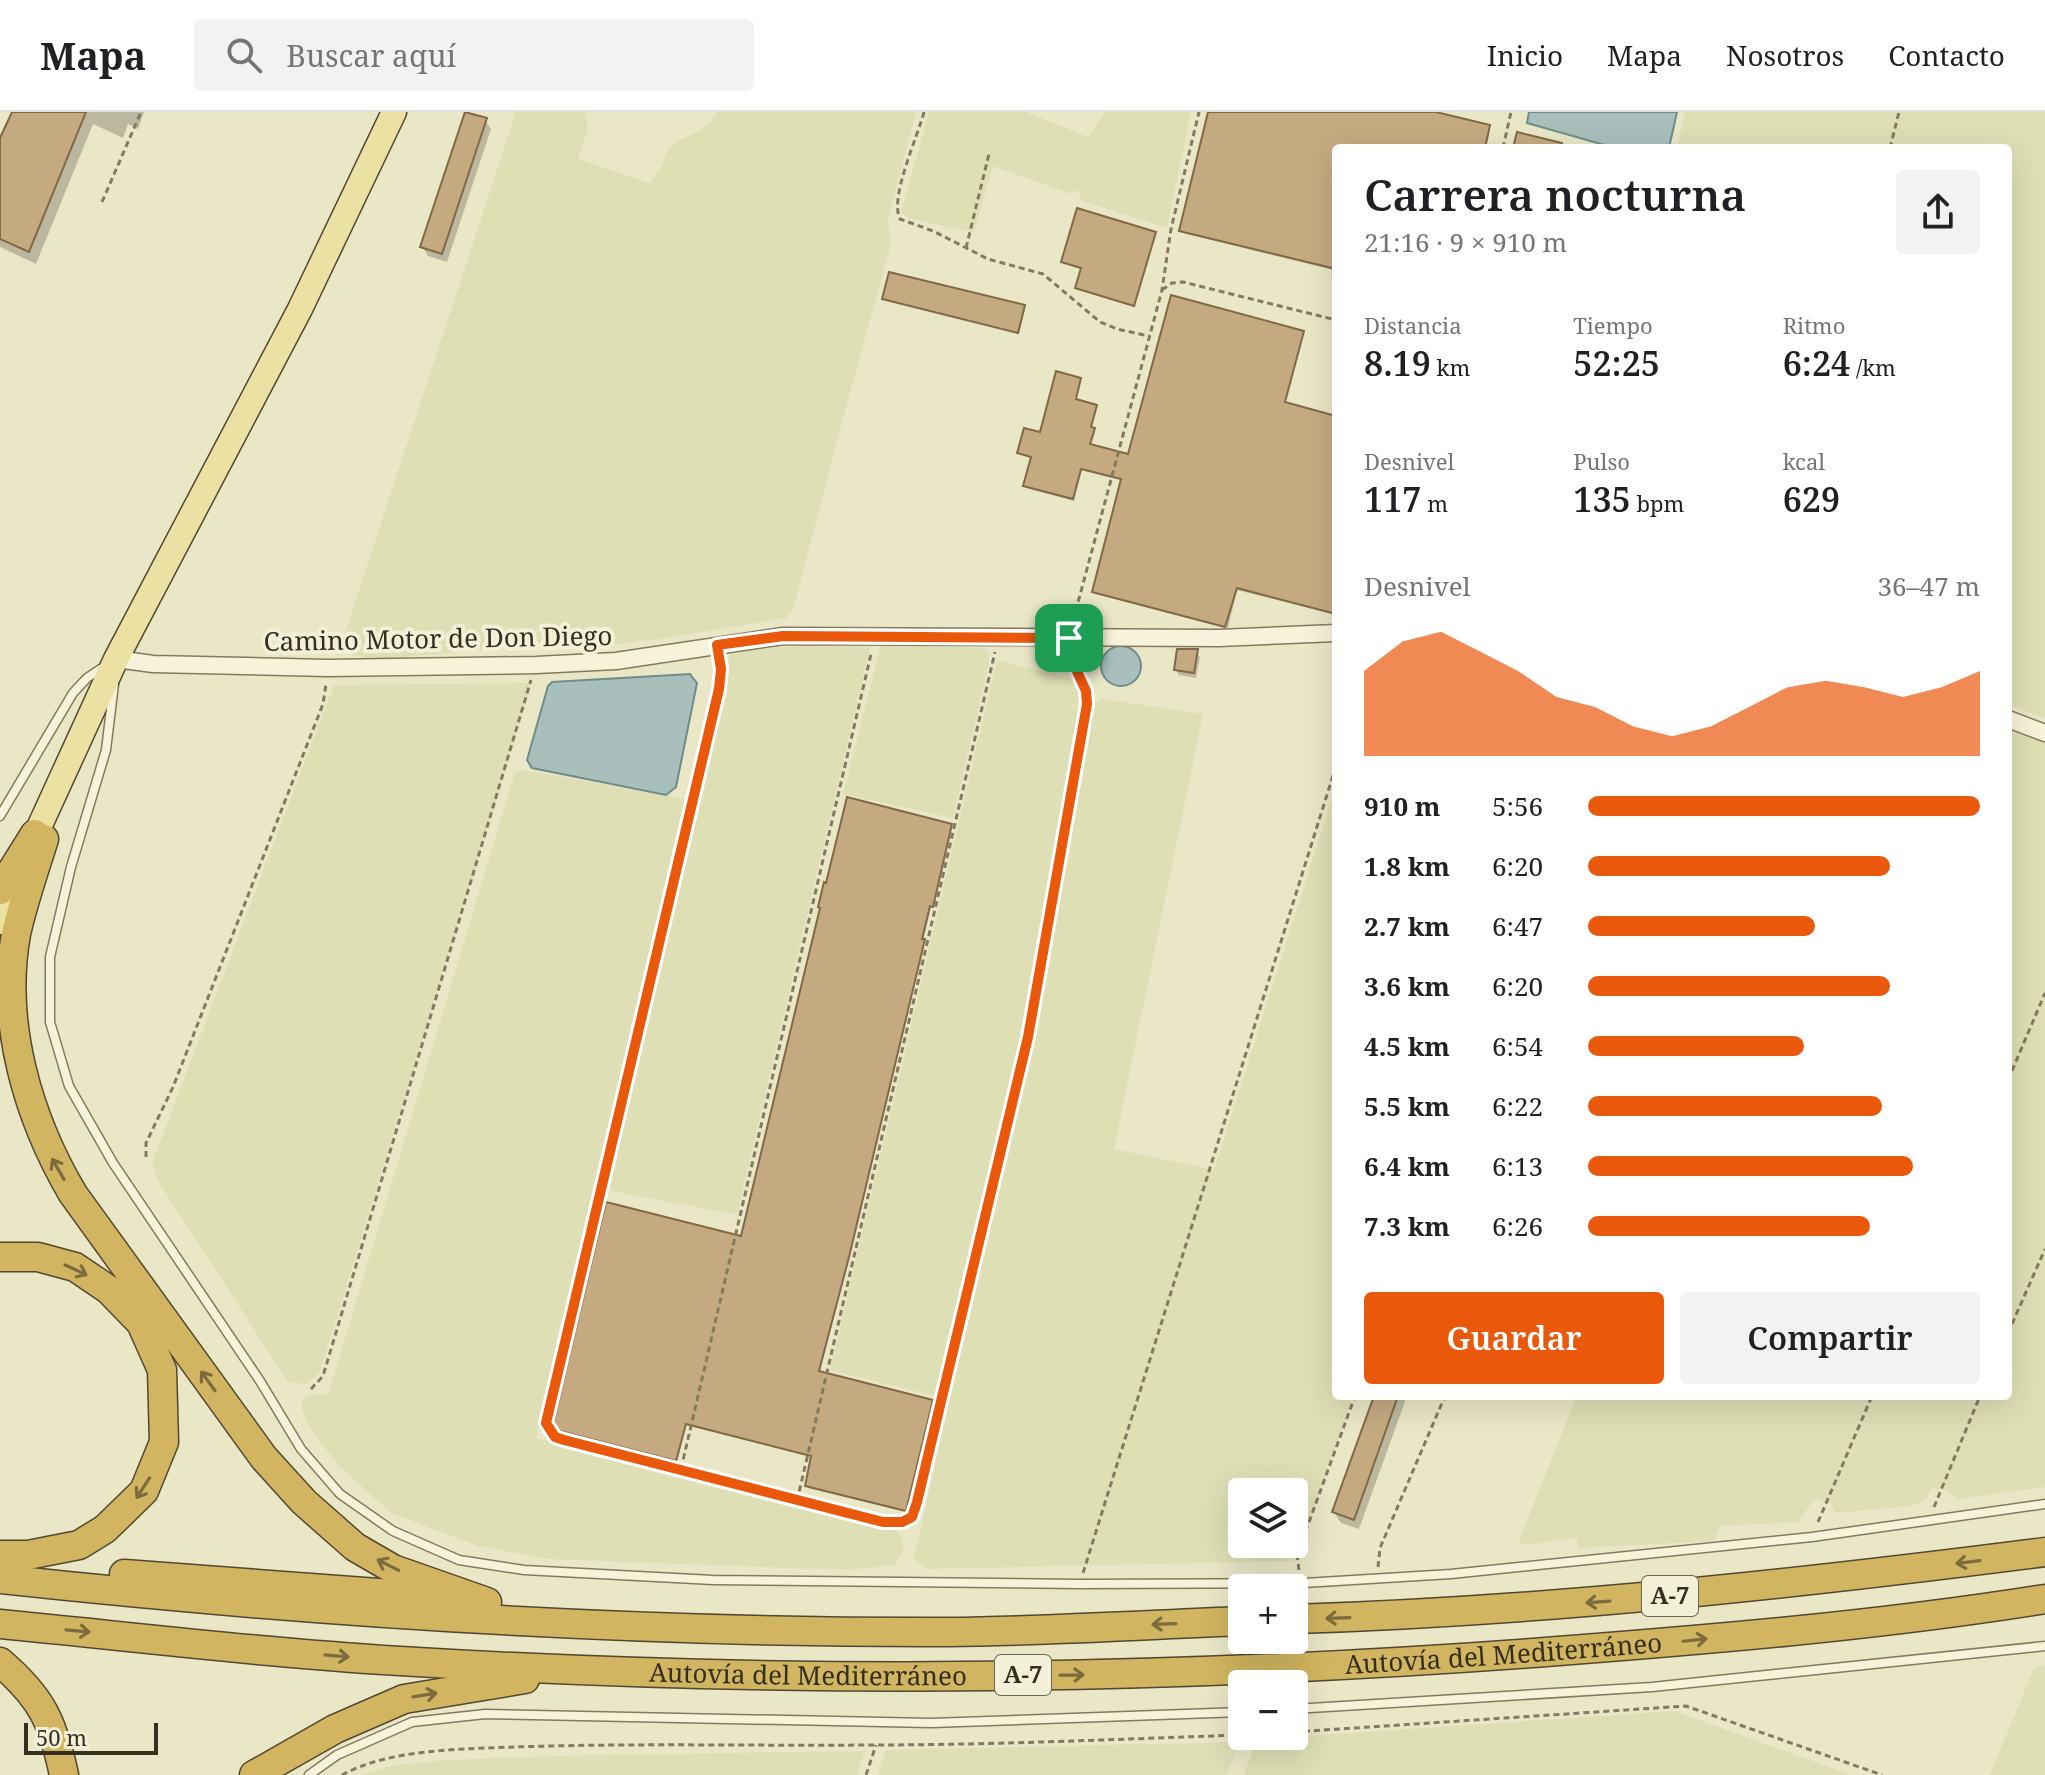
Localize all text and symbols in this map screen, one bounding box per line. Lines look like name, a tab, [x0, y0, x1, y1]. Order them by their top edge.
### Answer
search box	[194, 19, 754, 91]
text: Mapa	[40, 29, 146, 81]
icon: search	[222, 33, 266, 77]
text: Buscar aquí	[286, 35, 456, 76]
text: Inicio	[1487, 36, 1563, 74]
text: Mapa	[1607, 36, 1682, 74]
text: Nosotros	[1726, 36, 1844, 74]
text: Contacto	[1888, 36, 2005, 74]
text: Carrera nocturna	[1364, 164, 1746, 224]
button: share	[1896, 170, 1980, 254]
text: 21:16 · 9 × 910 m	[1364, 224, 1567, 260]
text: Distancia	[1364, 310, 1462, 340]
text: Tiempo	[1573, 310, 1653, 340]
text: Ritmo	[1783, 310, 1845, 340]
text: 8.19	[1364, 340, 1431, 386]
text: 52:25	[1573, 340, 1660, 386]
text: 6:24	[1783, 340, 1850, 386]
text: km	[1431, 352, 1470, 382]
text: /km	[1850, 352, 1896, 382]
text: Desnivel	[1364, 446, 1454, 476]
text: Pulso	[1573, 446, 1630, 476]
text: kcal	[1783, 446, 1825, 476]
text: 117	[1364, 476, 1421, 522]
text: 135	[1573, 476, 1631, 522]
text: 629	[1783, 476, 1840, 522]
text: m	[1421, 488, 1448, 518]
text: bpm	[1631, 488, 1684, 518]
text: Desnivel	[1364, 568, 1471, 604]
text: 36–47 m	[1878, 568, 1980, 604]
pin	[1035, 604, 1103, 672]
icon: arrive	[1047, 616, 1091, 660]
street label: Camino Motor de Don Diego	[263, 617, 613, 659]
text: 910 m	[1364, 788, 1440, 824]
text: 5:56	[1492, 788, 1543, 824]
text: 1.8 km	[1364, 848, 1450, 884]
text: 6:20	[1492, 848, 1543, 884]
text: 2.7 km	[1364, 908, 1450, 944]
text: 6:47	[1492, 908, 1543, 944]
text: 3.6 km	[1364, 968, 1450, 1004]
text: 6:20	[1492, 968, 1543, 1004]
text: 4.5 km	[1364, 1028, 1450, 1064]
text: 6:54	[1492, 1028, 1543, 1064]
text: 5.5 km	[1364, 1088, 1450, 1124]
text: 6:22	[1492, 1088, 1543, 1124]
text: 6.4 km	[1364, 1148, 1450, 1184]
text: 6:13	[1492, 1148, 1543, 1184]
one-way arrow	[50, 1158, 66, 1181]
text: 7.3 km	[1364, 1208, 1450, 1244]
text: 6:26	[1492, 1208, 1543, 1244]
one-way arrow	[63, 1263, 87, 1278]
button: Guardar	[1364, 1292, 1664, 1384]
button: Compartir	[1680, 1292, 1980, 1384]
one-way arrow	[200, 1371, 217, 1392]
one-way arrow	[134, 1476, 151, 1498]
map controls	[1228, 1478, 1308, 1750]
button: layers	[1228, 1478, 1308, 1558]
one-way arrow	[1956, 1555, 1981, 1570]
one-way arrow	[376, 1557, 400, 1573]
button: +	[1228, 1574, 1308, 1654]
road number: A-7	[1642, 1576, 1698, 1616]
one-way arrow	[1585, 1595, 1612, 1610]
one-way arrow	[1325, 1610, 1352, 1625]
one-way arrow	[1151, 1616, 1178, 1631]
one-way arrow	[64, 1624, 91, 1639]
street label: Autovía del Mediterráneo	[1344, 1624, 1663, 1682]
one-way arrow	[1681, 1633, 1708, 1648]
one-way arrow	[323, 1648, 349, 1663]
street label: Autovía del Mediterráneo	[648, 1653, 967, 1693]
road number: A-7	[995, 1655, 1051, 1695]
one-way arrow	[1058, 1667, 1085, 1682]
button: −	[1228, 1670, 1308, 1750]
one-way arrow	[412, 1687, 438, 1702]
scale bar	[24, 1719, 158, 1755]
text: 50 m	[36, 1722, 87, 1752]

